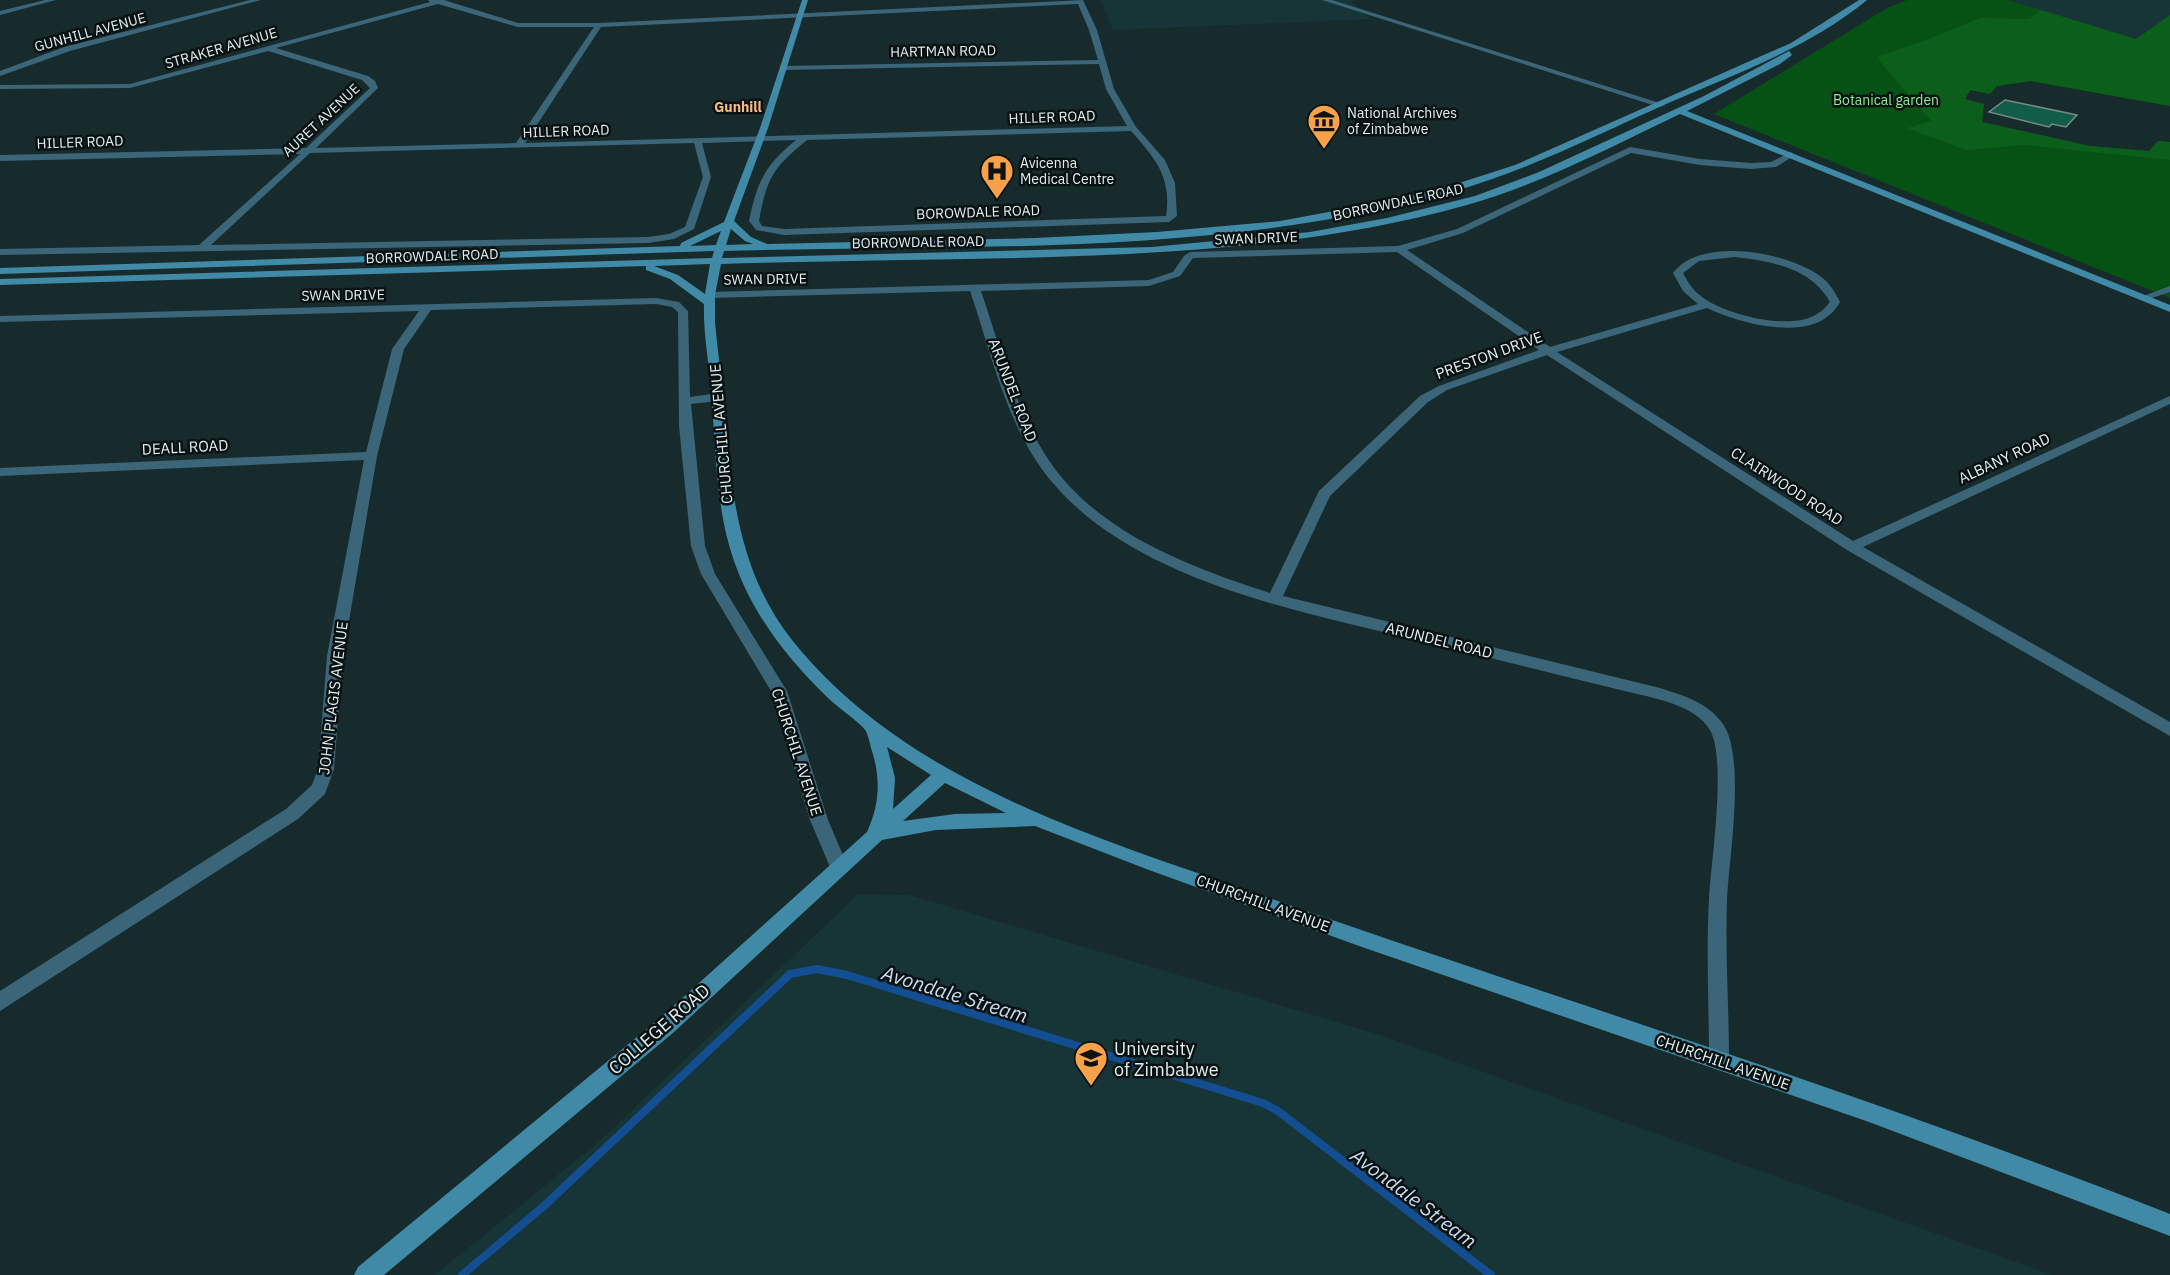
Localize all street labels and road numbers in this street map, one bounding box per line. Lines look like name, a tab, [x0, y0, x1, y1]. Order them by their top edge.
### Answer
street label: GUNHILL AVENUE	[32, 8, 148, 56]
street label: STRAKER AVENUE	[163, 23, 279, 73]
street label: HARTMAN ROAD	[890, 41, 996, 61]
street label: AURET AVENUE	[279, 80, 363, 160]
street label: HILLER ROAD	[1008, 106, 1096, 128]
street label: HILLER ROAD	[522, 120, 610, 142]
street label: HILLER ROAD	[36, 131, 124, 153]
street label: BORROWDALE ROAD	[1331, 179, 1465, 225]
street label: BOROWDALE ROAD	[916, 201, 1040, 223]
street label: SWAN DRIVE	[1214, 228, 1298, 248]
street label: BORROWDALE ROAD	[851, 232, 985, 252]
street label: BORROWDALE ROAD	[365, 245, 499, 267]
street label: SWAN DRIVE	[723, 269, 807, 289]
street label: SWAN DRIVE	[301, 285, 385, 305]
street label: PRESTON DRIVE	[1433, 327, 1545, 383]
street label: ARUNDEL ROAD	[985, 336, 1041, 444]
street label: CHURCHILL AVENUE	[705, 363, 737, 505]
street label: ALBANY ROAD	[1955, 428, 2053, 488]
street label: DEALL ROAD	[141, 435, 229, 459]
street label: CLAIRWOOD ROAD	[1727, 443, 1847, 529]
street label: ARUNDEL ROAD	[1384, 618, 1494, 662]
street label: JOHN PLAGIS AVENUE	[314, 620, 352, 776]
street label: CHURCHIL AVENUE	[767, 686, 827, 818]
street label: CHURCHILL AVENUE	[1194, 870, 1332, 936]
street label: COLLEGE ROAD	[604, 979, 714, 1079]
street label: CHURCHILL AVENUE	[1654, 1030, 1792, 1094]

